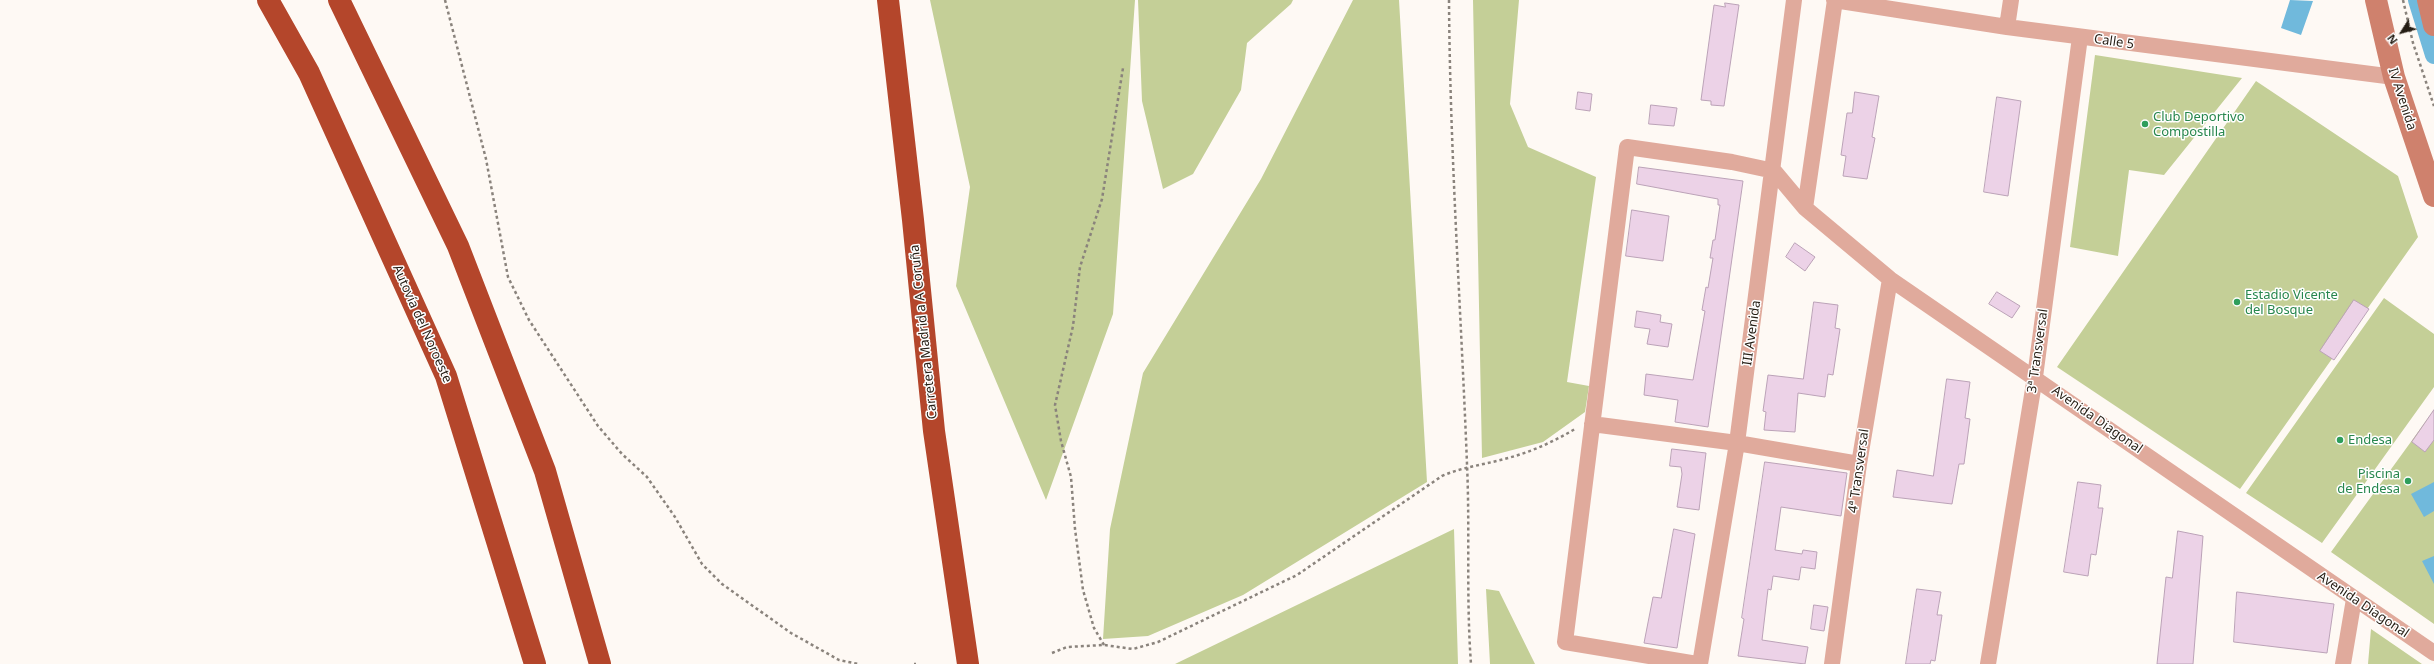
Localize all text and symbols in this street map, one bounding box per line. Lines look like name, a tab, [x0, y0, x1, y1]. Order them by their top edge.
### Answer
north arrow	[2382, 12, 2422, 52]
street label: Calle 5	[2093, 31, 2135, 53]
text: N	[2383, 31, 2401, 48]
street label: IV Avenida	[2385, 66, 2419, 132]
place label: Club Deportivo Compostilla	[2153, 109, 2245, 140]
marker: Club Deportivo Compostilla	[2140, 119, 2150, 129]
street label: Carretera Madrid a A Coruña	[907, 244, 941, 420]
street label: Autovía del Noroeste	[389, 263, 455, 385]
place label: Estadio Vicente del Bosque	[2245, 287, 2338, 318]
marker: Estadio Vicente del Bosque	[2232, 297, 2242, 307]
street label: III Avenida	[1740, 299, 1764, 367]
street label: 3ª Transversal	[2024, 308, 2052, 394]
street label: Avenida Diagonal	[2049, 383, 2145, 457]
street label: 4ª Transversal	[1845, 428, 1873, 514]
place label: Endesa	[2348, 432, 2392, 448]
marker: Endesa	[2335, 435, 2345, 445]
place label: Piscina de Endesa	[2337, 466, 2400, 497]
marker: Piscina de Endesa	[2403, 476, 2413, 486]
street label: Avenida Diagonal	[2314, 569, 2412, 641]

